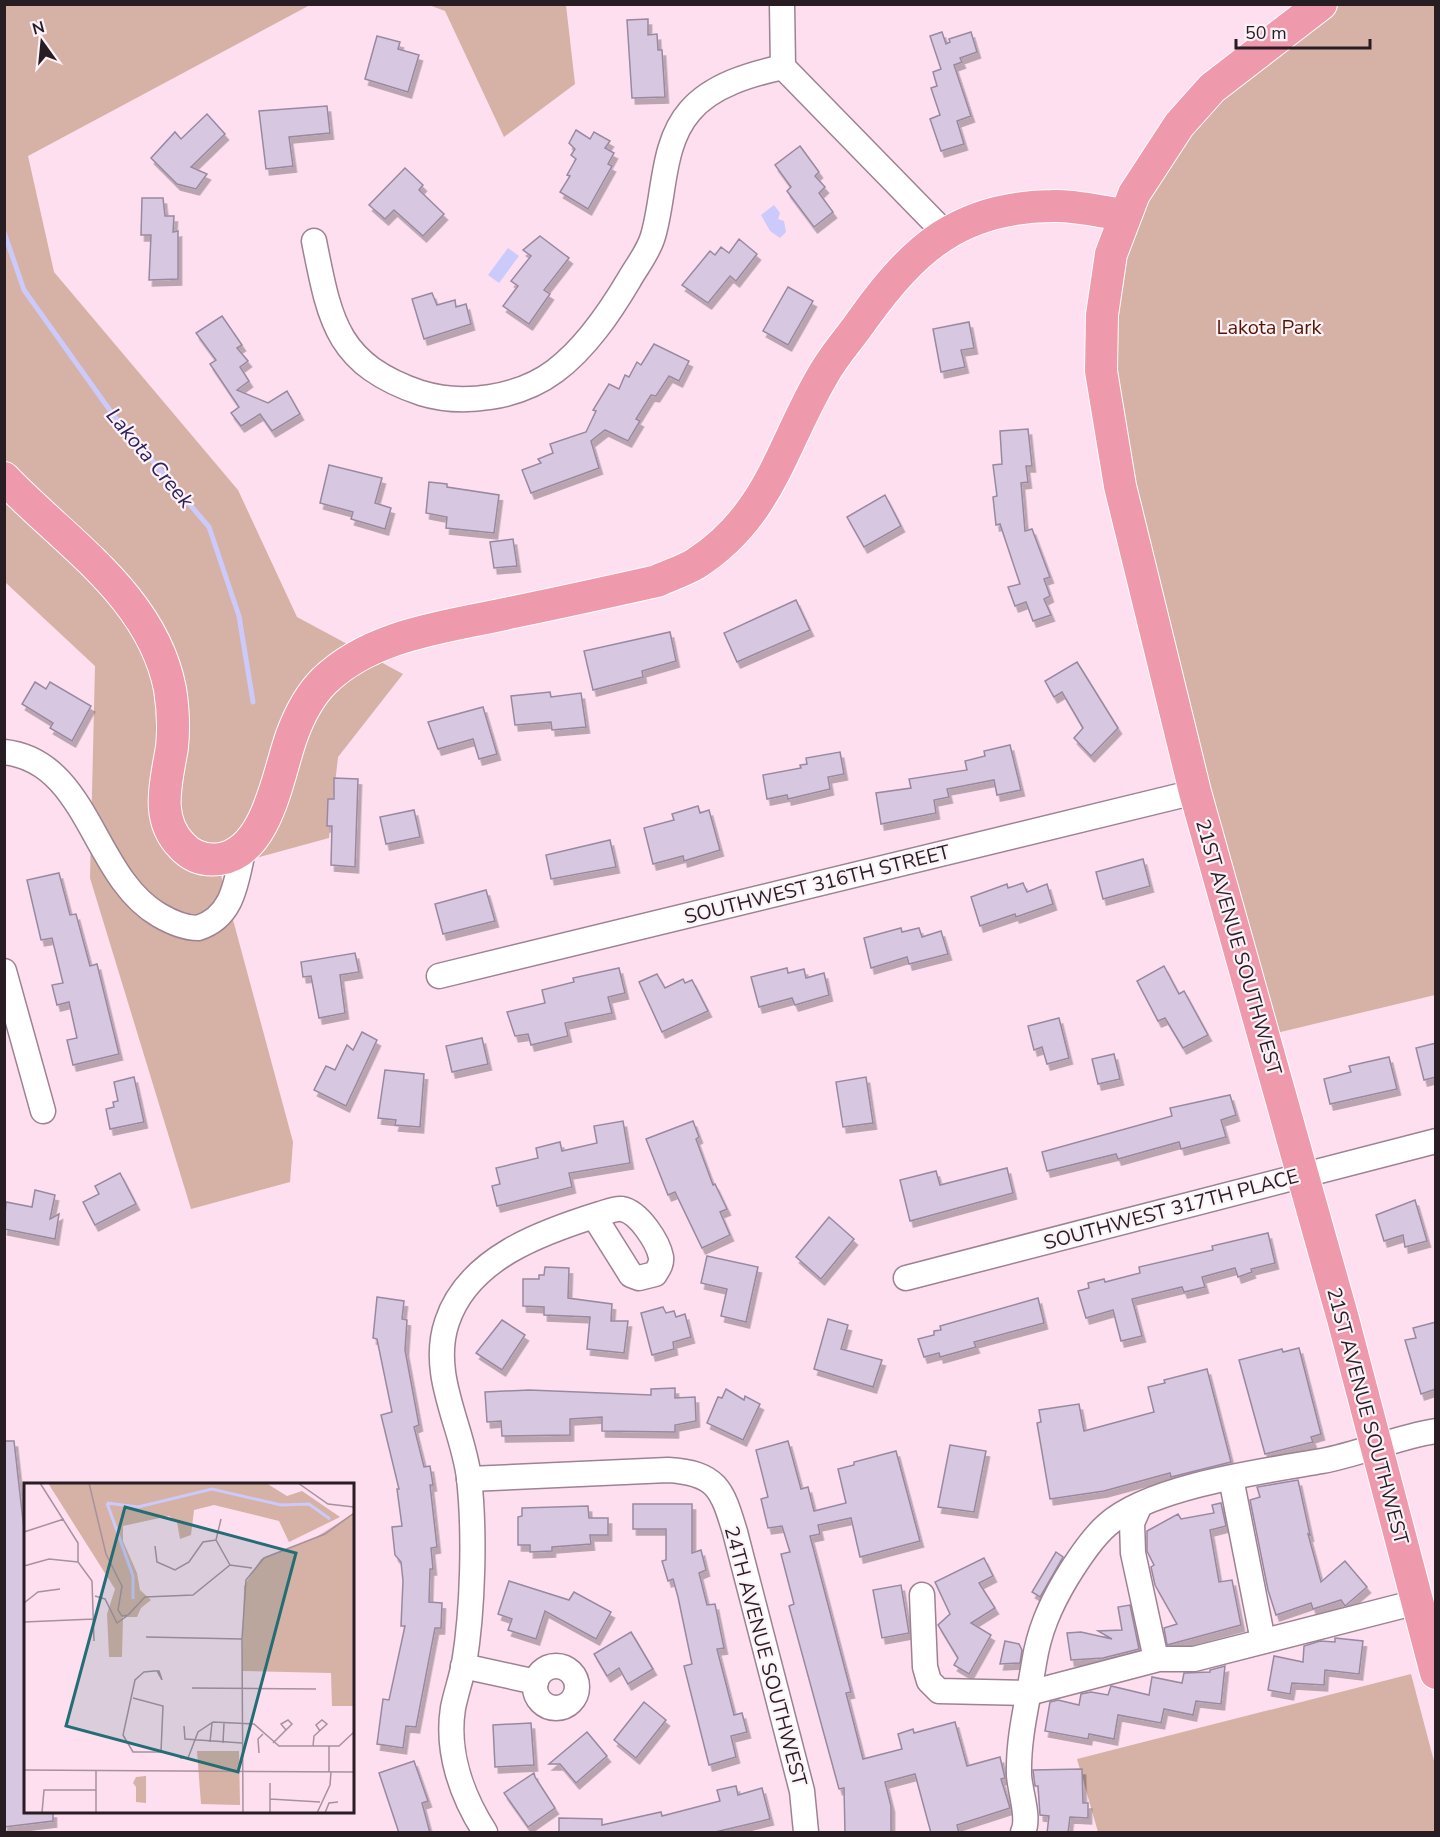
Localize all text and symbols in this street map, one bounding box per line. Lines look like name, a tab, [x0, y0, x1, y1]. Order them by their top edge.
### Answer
north arrow	[12, 12, 72, 72]
scale bar	[1236, 12, 1370, 50]
text: N	[30, 16, 47, 41]
text: 50 m	[1245, 21, 1287, 45]
park label: Lakota Park	[1217, 314, 1322, 341]
water label: Lakota Creek	[100, 402, 200, 514]
street label: 21ST AVENUE SOUTHWEST	[1189, 816, 1288, 1078]
street label: SOUTHWEST 316TH STREET	[681, 838, 953, 931]
street label: SOUTHWEST 317TH PLACE	[1041, 1162, 1302, 1257]
street label: 21ST AVENUE SOUTHWEST	[1320, 1285, 1415, 1548]
inset map	[24, 1483, 354, 1813]
street label: 24TH AVENUE SOUTHWEST	[718, 1523, 813, 1789]

